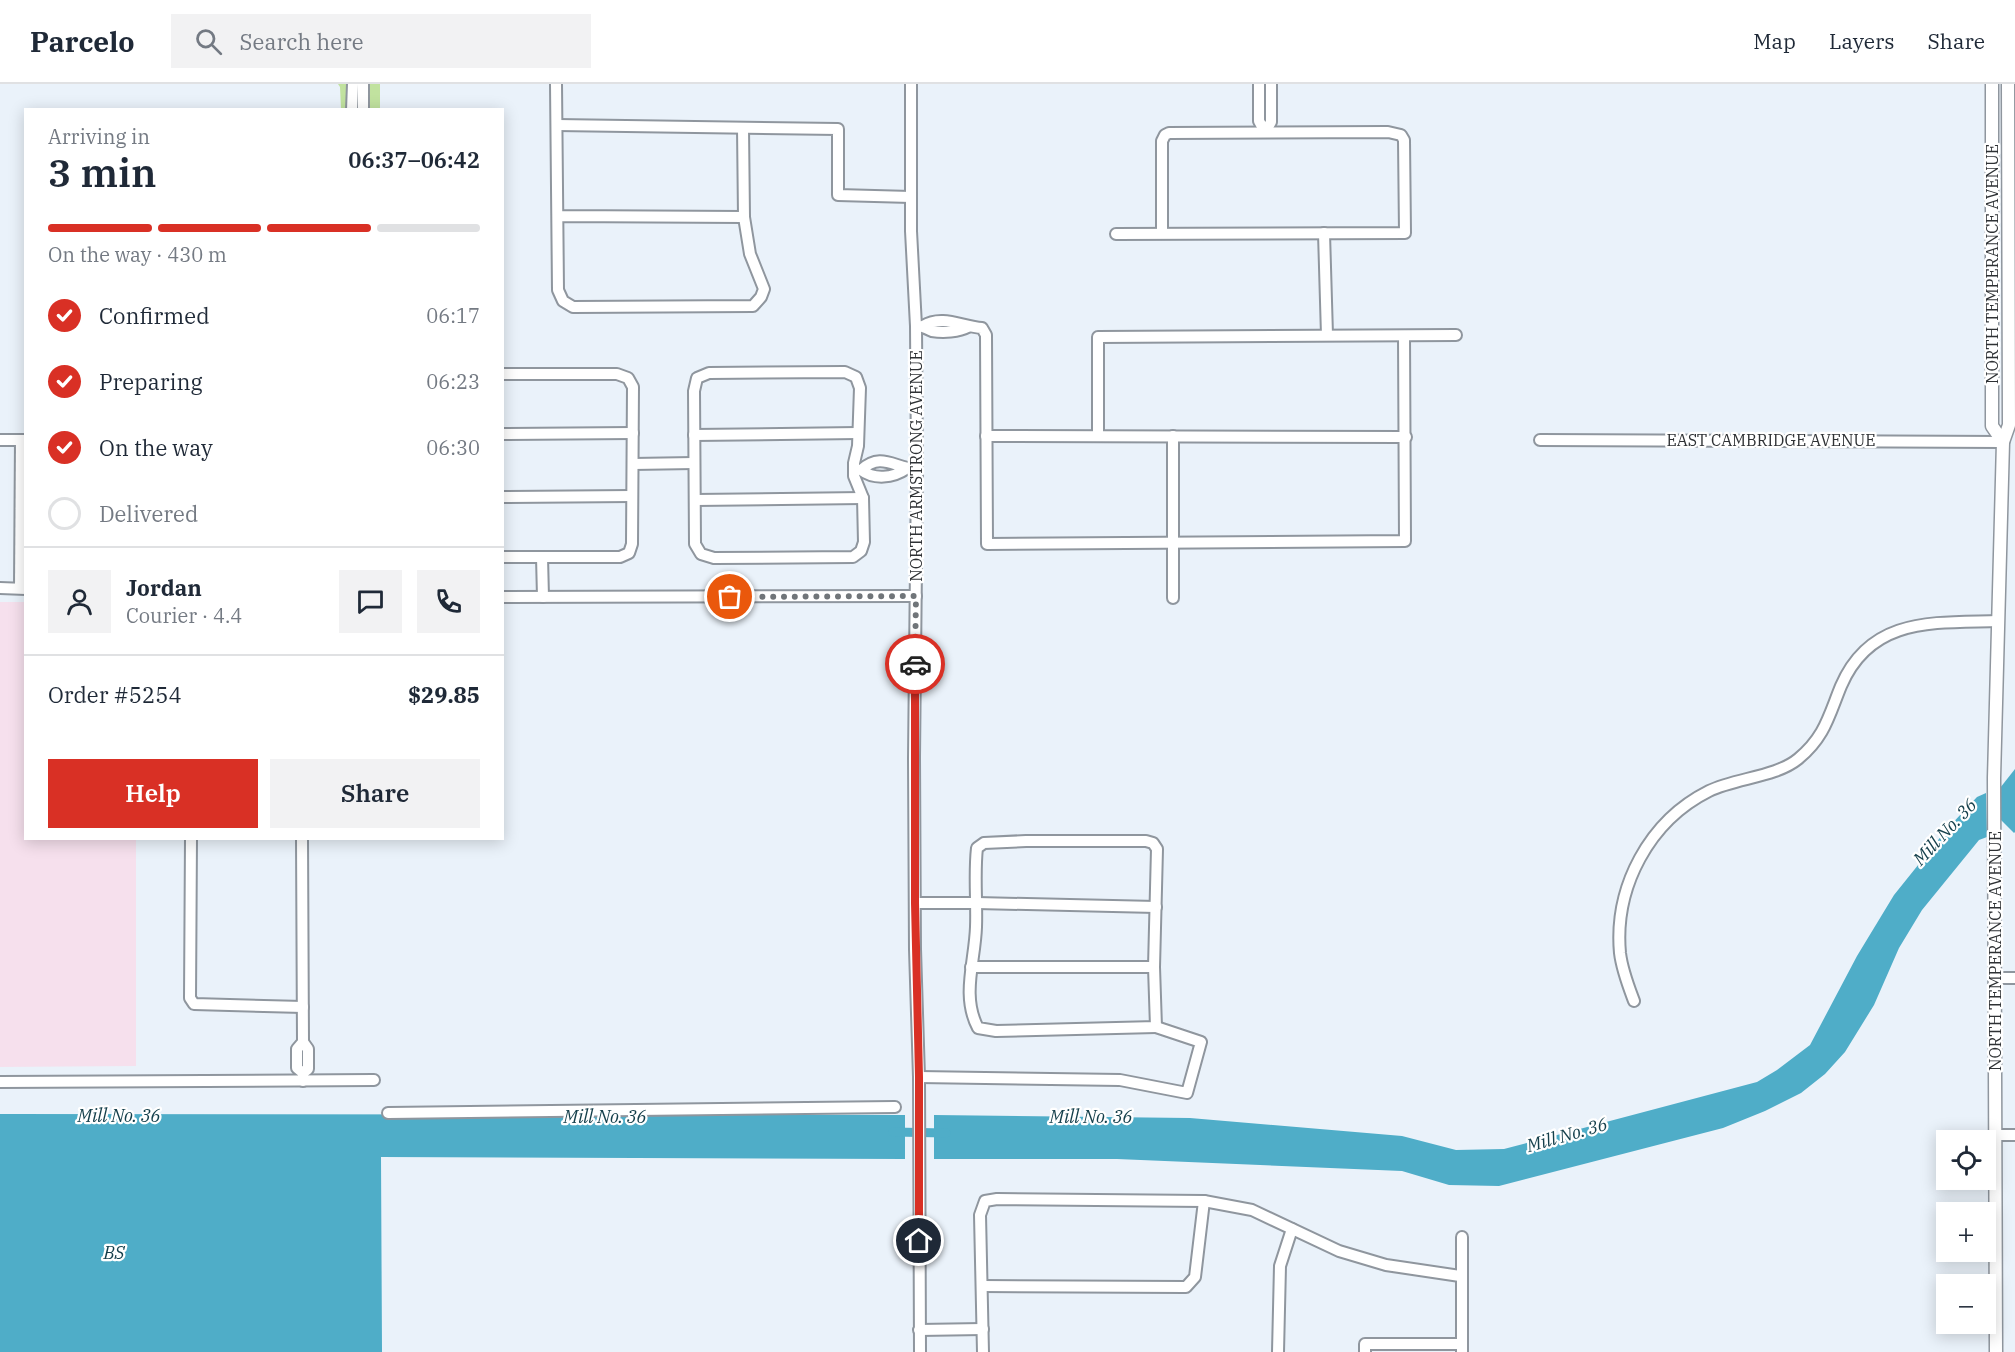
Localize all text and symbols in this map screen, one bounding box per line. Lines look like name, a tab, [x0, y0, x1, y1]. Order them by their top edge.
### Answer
search box	[171, 14, 591, 68]
text: Parcelo	[30, 23, 135, 60]
icon: search	[192, 25, 225, 58]
text: Search here	[240, 27, 364, 56]
text: Map	[1753, 27, 1796, 55]
text: Layers	[1829, 27, 1895, 55]
text: Share	[1928, 27, 1985, 55]
text: Arriving in	[48, 123, 150, 150]
street label: NORTH TEMPERANCE AVENUE	[1982, 144, 2002, 384]
text: 06:37–06:42	[348, 145, 480, 174]
text: 3 min	[48, 147, 156, 198]
text: On the way · 430 m	[48, 241, 227, 268]
icon: check	[48, 299, 81, 332]
text: Confirmed	[99, 301, 210, 330]
text: 06:17	[426, 302, 480, 329]
street label: NORTH ARMSTRONG AVENUE	[906, 350, 926, 582]
icon: check	[48, 365, 81, 398]
text: Preparing	[99, 367, 203, 396]
text: 06:23	[426, 368, 480, 395]
street label: EAST CAMBRIDGE AVENUE	[1666, 430, 1876, 450]
icon: check	[48, 431, 81, 464]
text: On the way	[99, 433, 213, 462]
text: 06:30	[426, 434, 480, 461]
text: Delivered	[99, 499, 198, 528]
button: person	[48, 570, 111, 633]
button: chat	[339, 570, 402, 633]
button: phone	[417, 570, 480, 633]
pin	[704, 571, 755, 622]
text: Jordan	[126, 573, 202, 602]
icon: bag	[713, 580, 746, 613]
text: Courier · 4.4	[126, 602, 242, 629]
courier	[885, 634, 945, 694]
icon: car	[899, 648, 932, 681]
text: Order #5254	[48, 680, 182, 709]
text: $29.85	[408, 680, 480, 709]
button: Help	[48, 759, 258, 828]
button: Share	[270, 759, 480, 828]
water label: Mill No. 36	[1907, 793, 1981, 871]
street label: NORTH TEMPERANCE AVENUE	[1985, 831, 2005, 1071]
water label: Mill No. 36	[76, 1104, 161, 1127]
water label: Mill No. 36	[562, 1105, 647, 1128]
water label: Mill No. 36	[1048, 1105, 1133, 1128]
water label: Mill No. 36	[1523, 1112, 1610, 1157]
map controls	[1936, 1130, 1996, 1334]
button: locate	[1936, 1130, 1996, 1190]
button: +	[1936, 1202, 1996, 1262]
pin	[893, 1215, 944, 1266]
icon: home	[902, 1224, 935, 1257]
water label: BS	[103, 1241, 126, 1264]
button: −	[1936, 1274, 1996, 1334]

